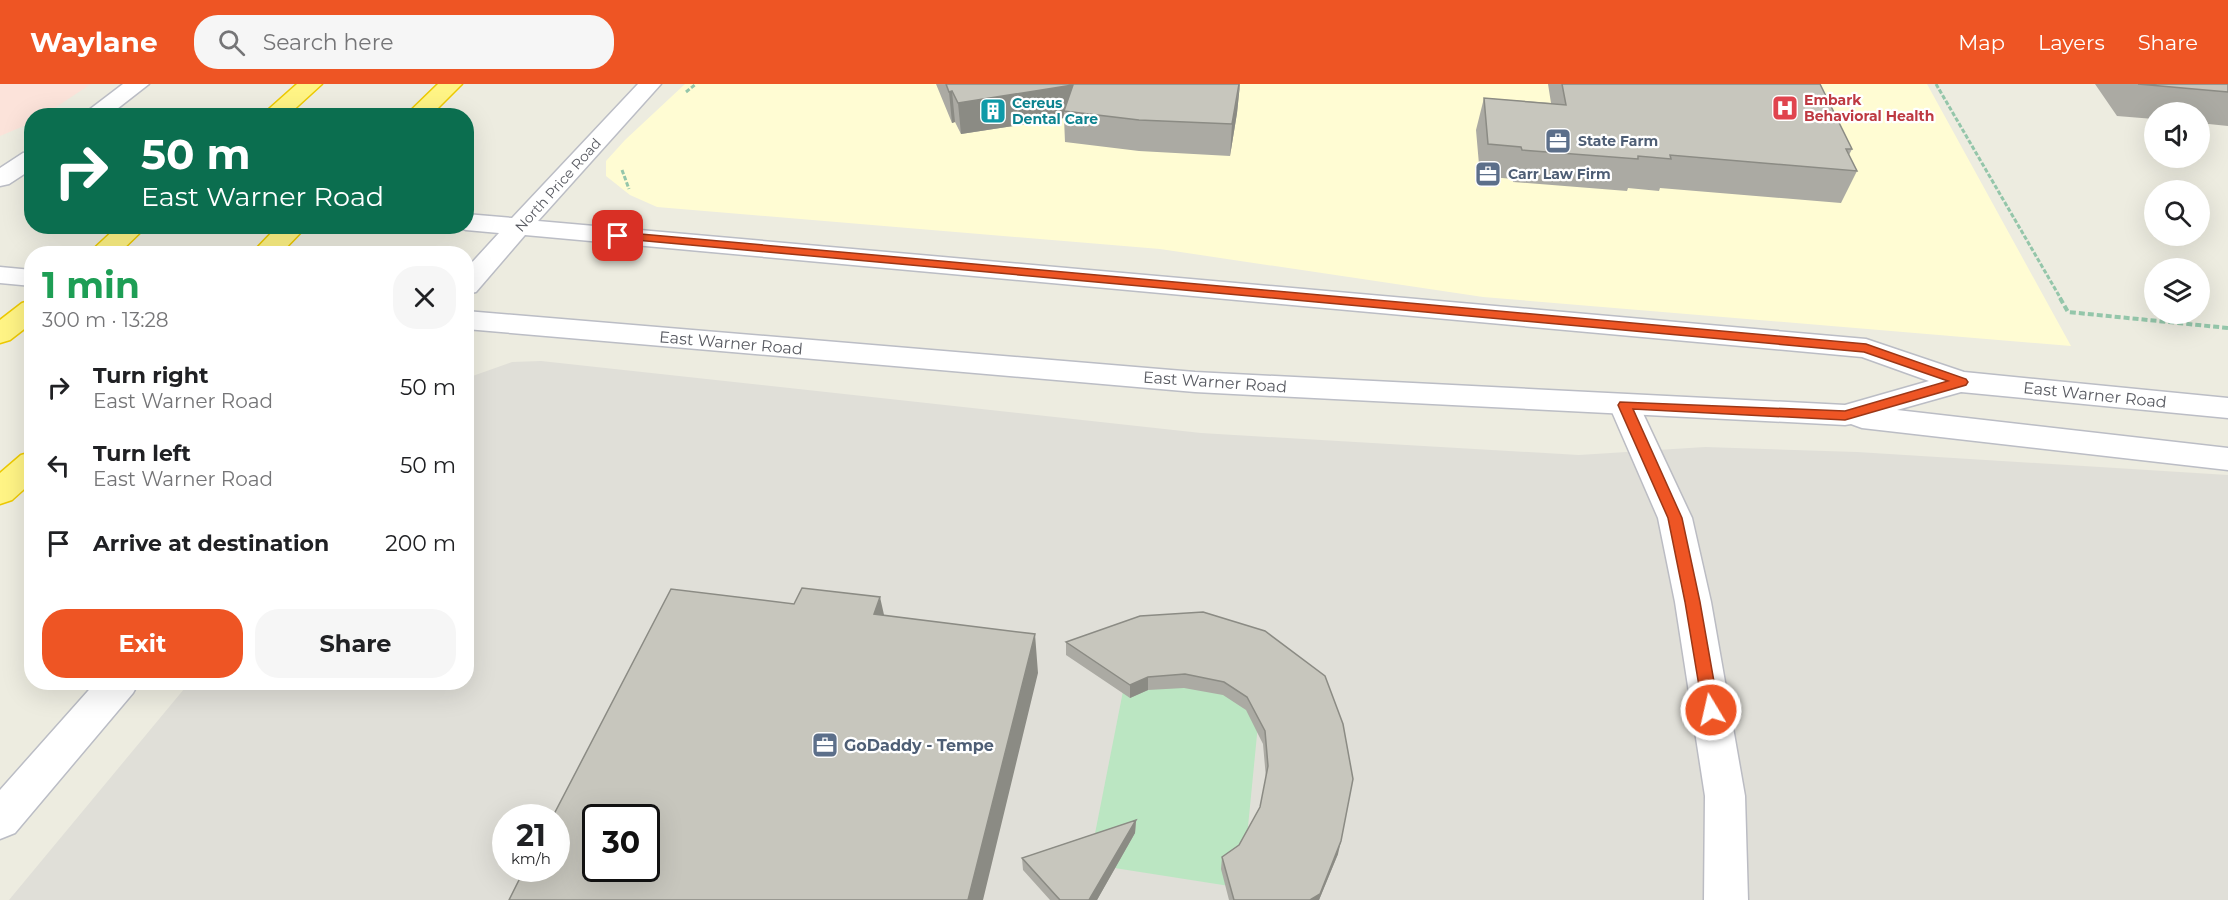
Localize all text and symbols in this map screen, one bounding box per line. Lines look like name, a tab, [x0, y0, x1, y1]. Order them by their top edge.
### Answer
search box	[194, 15, 614, 69]
text: Waylane	[30, 25, 158, 59]
icon: search	[215, 26, 248, 59]
text: Search here	[263, 29, 393, 56]
text: Map	[1958, 30, 2005, 55]
text: Layers	[2038, 30, 2105, 55]
text: Share	[2138, 30, 2198, 55]
place label: Embark Behavioral Health	[1804, 91, 1934, 125]
hospital icon: Embark Behavioral Health	[1770, 93, 1800, 123]
place label: Cereus Dental Care	[1012, 94, 1098, 128]
building icon: Cereus Dental Care	[978, 96, 1008, 126]
map controls	[2144, 102, 2210, 324]
button: sound	[2144, 102, 2210, 168]
office icon: State Farm	[1543, 126, 1573, 156]
text: 50 m	[141, 128, 250, 180]
icon: right	[42, 132, 120, 210]
place label: State Farm	[1578, 132, 1658, 150]
street label: North Price Road	[511, 134, 605, 236]
office icon: Carr Law Firm	[1473, 159, 1503, 189]
place label: Carr Law Firm	[1508, 165, 1611, 183]
text: East Warner Road	[141, 180, 384, 213]
button: search	[2144, 180, 2210, 246]
pin	[592, 210, 643, 261]
icon: arrive	[601, 219, 634, 252]
button: layers	[2144, 258, 2210, 324]
text: 1 min	[42, 263, 140, 307]
button: close	[393, 266, 456, 329]
text: 300 m · 13:28	[42, 308, 169, 332]
street label: East Warner Road	[658, 327, 804, 359]
text: Turn right	[93, 362, 208, 389]
street label: East Warner Road	[1142, 367, 1288, 397]
icon: right	[42, 371, 75, 404]
text: 50 m	[400, 374, 456, 401]
street label: East Warner Road	[2022, 378, 2168, 412]
text: East Warner Road	[93, 389, 273, 413]
text: Turn left	[93, 440, 191, 467]
icon: left	[42, 449, 75, 482]
text: 50 m	[400, 452, 456, 479]
text: East Warner Road	[93, 467, 273, 491]
icon: arrive	[42, 527, 75, 560]
text: Arrive at destination	[93, 530, 329, 557]
text: 200 m	[385, 530, 456, 557]
button: Exit	[42, 609, 243, 678]
button: Share	[255, 609, 456, 678]
position arrow	[1679, 678, 1743, 742]
office icon: GoDaddy - Tempe	[810, 730, 840, 760]
place label: GoDaddy - Tempe	[844, 736, 994, 755]
speed limit sign: 30	[582, 804, 660, 882]
text: 21	[516, 817, 546, 854]
text: km/h	[511, 849, 551, 868]

